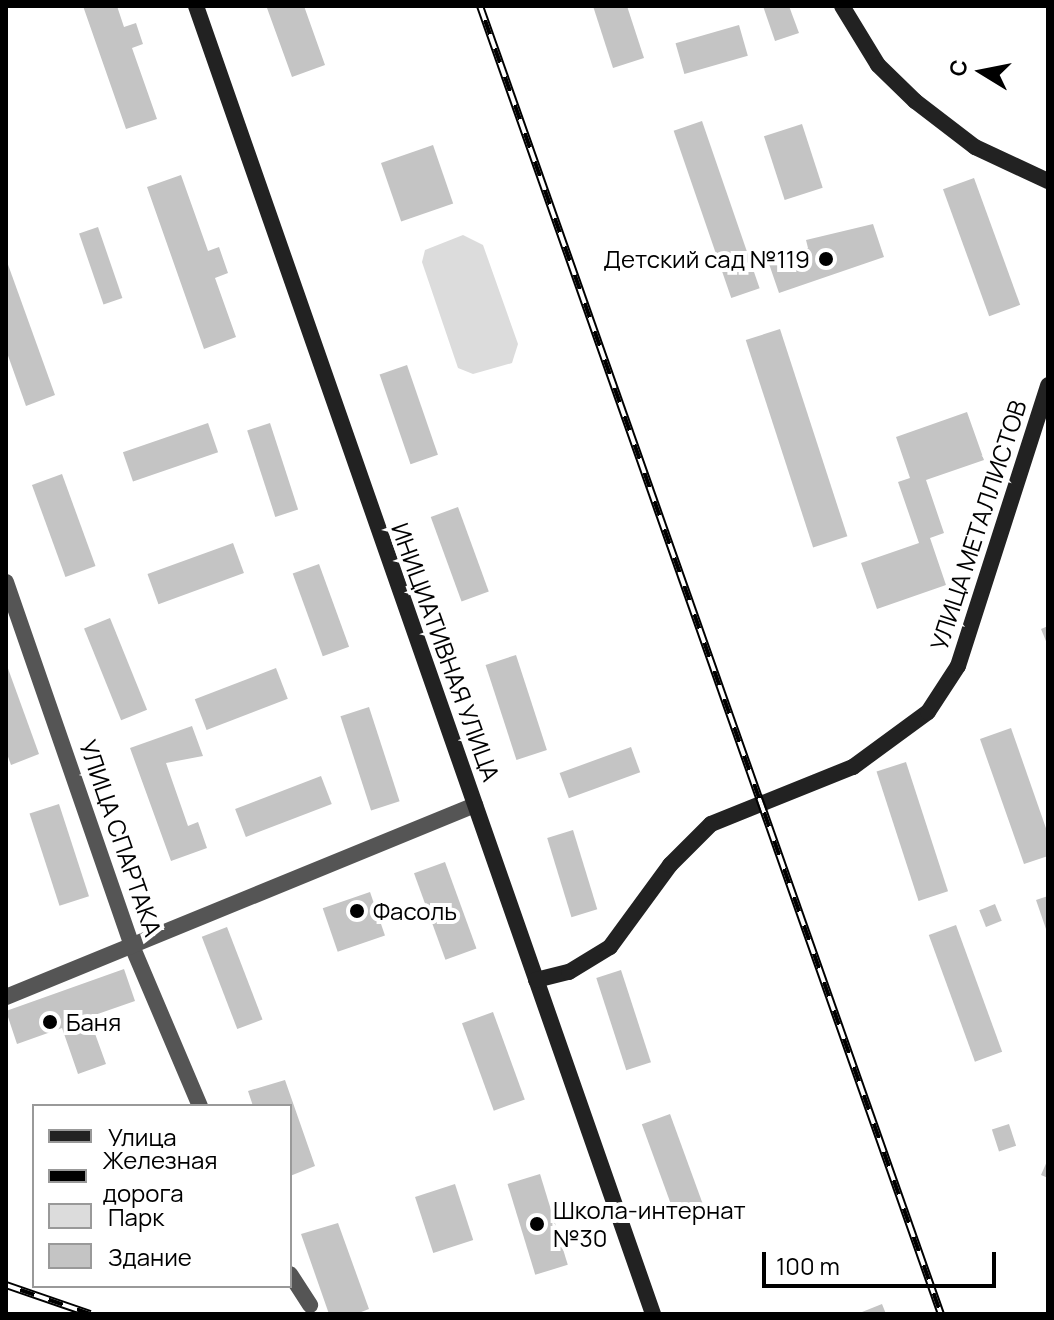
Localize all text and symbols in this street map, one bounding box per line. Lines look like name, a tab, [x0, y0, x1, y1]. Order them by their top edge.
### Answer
north arrow	[942, 32, 1022, 112]
text: С	[942, 57, 975, 78]
place label: Детский сад №119	[603, 245, 810, 273]
marker: Детский сад №119	[817, 250, 835, 268]
street label: УЛИЦА МЕТАЛЛИСТОВ	[924, 396, 1032, 654]
street label: ИНИЦИАТИВНАЯ УЛИЦА	[386, 519, 506, 785]
street label: УЛИЦА СПАРТАКА	[74, 736, 168, 940]
place label: Фасоль	[373, 897, 457, 925]
marker: Фасоль	[348, 902, 366, 920]
place label: Баня	[66, 1008, 121, 1036]
marker: Баня	[41, 1013, 59, 1031]
legend	[32, 1104, 292, 1288]
text: Улица	[108, 1120, 177, 1153]
text: Железная дорога	[103, 1143, 218, 1209]
place label: Школа-интернат №30	[553, 1196, 746, 1252]
text: Парк	[108, 1200, 164, 1233]
marker: Школа-интернат №30	[528, 1215, 546, 1233]
scale bar	[766, 1236, 1000, 1286]
text: Здание	[108, 1240, 192, 1273]
text: 100 m	[776, 1249, 840, 1282]

